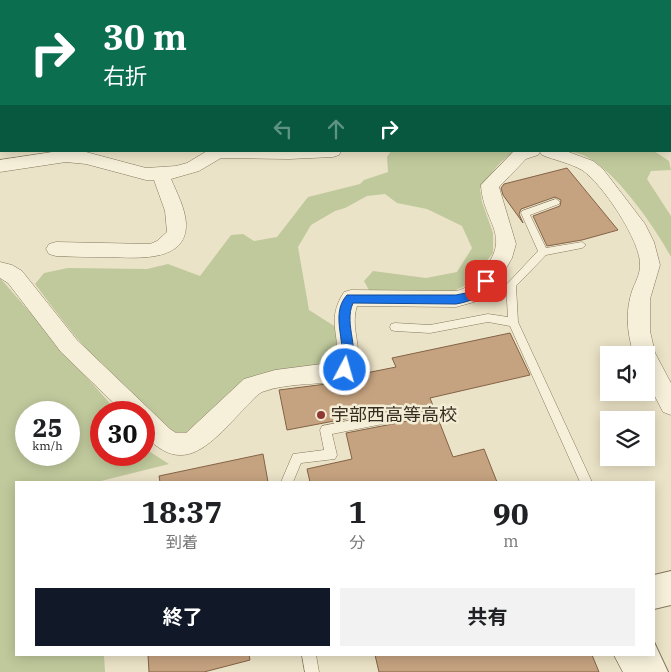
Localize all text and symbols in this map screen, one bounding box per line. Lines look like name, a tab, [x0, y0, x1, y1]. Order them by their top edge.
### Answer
text: 30 m	[103, 14, 187, 60]
icon: right	[20, 20, 85, 85]
text: 右折	[103, 61, 147, 90]
icon: left	[269, 115, 297, 143]
icon: ahead	[322, 115, 350, 143]
icon: right	[375, 115, 403, 143]
pin	[465, 260, 507, 302]
icon: arrive	[472, 267, 500, 295]
position arrow	[318, 343, 370, 395]
map controls	[600, 346, 655, 466]
button: sound	[600, 346, 655, 401]
speed limit sign: 30	[90, 401, 155, 466]
place label: 宇部西高等高校	[331, 403, 457, 426]
marker: 宇部西高等高校	[315, 409, 327, 421]
text: 25	[32, 411, 63, 444]
button: layers	[600, 411, 655, 466]
text: km/h	[32, 438, 63, 453]
text: 18:37	[141, 492, 222, 531]
text: 1	[349, 492, 367, 531]
text: 90	[493, 494, 529, 533]
text: m	[503, 531, 518, 551]
text: 到着	[166, 532, 198, 552]
text: 分	[350, 532, 366, 552]
button: 終了	[35, 588, 330, 646]
button: 共有	[340, 588, 635, 646]

